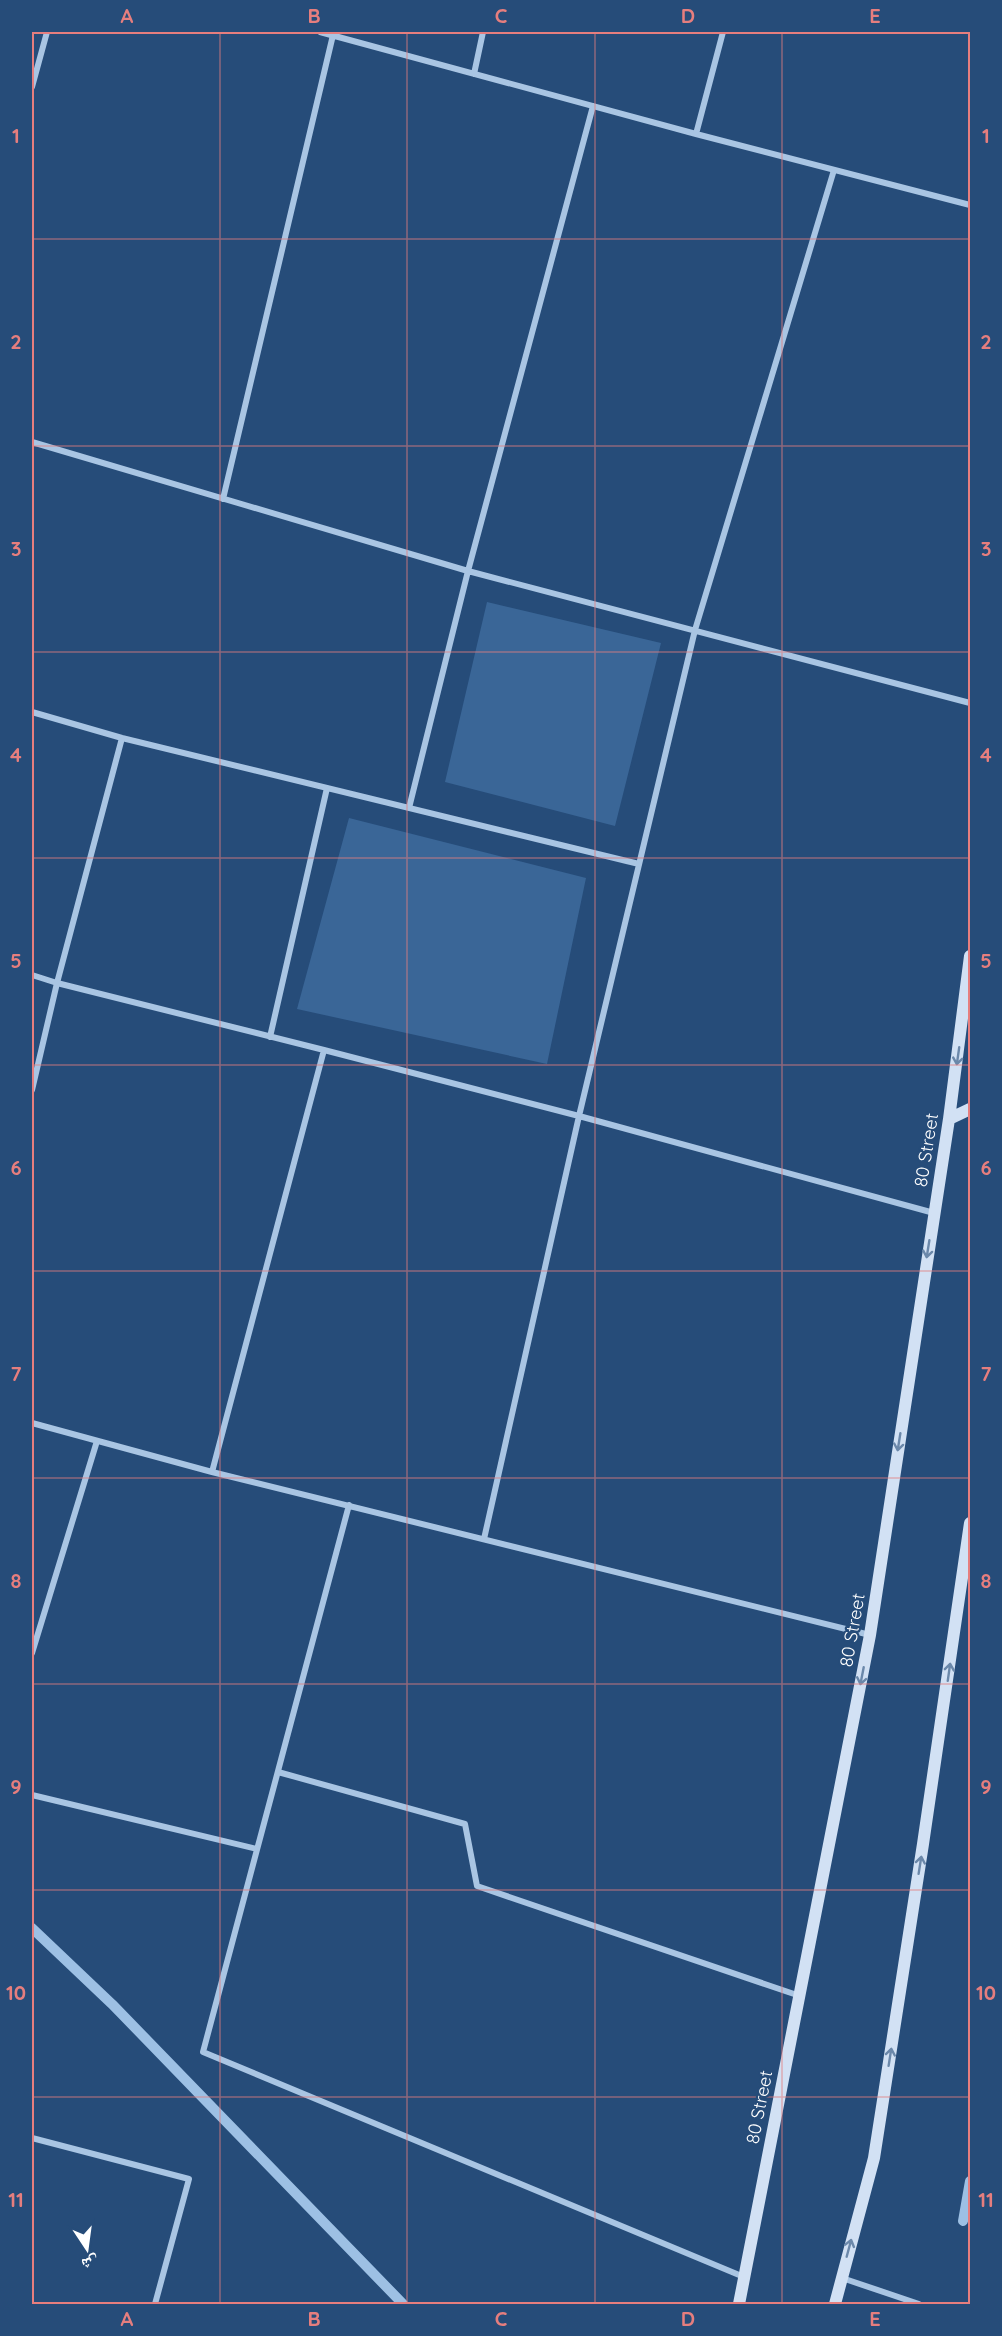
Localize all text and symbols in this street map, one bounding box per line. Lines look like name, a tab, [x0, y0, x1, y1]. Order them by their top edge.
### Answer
text: A	[121, 3, 134, 28]
text: B	[307, 3, 321, 28]
text: C	[495, 3, 508, 28]
text: D	[681, 3, 695, 28]
text: E	[869, 3, 881, 28]
text: 1	[12, 123, 20, 148]
text: 1	[982, 123, 990, 148]
text: 2	[10, 329, 22, 354]
text: 2	[980, 329, 992, 354]
text: 3	[11, 536, 21, 561]
text: 3	[981, 536, 991, 561]
text: 4	[10, 742, 22, 767]
text: 4	[980, 742, 992, 767]
text: 5	[10, 948, 22, 973]
text: 5	[980, 948, 992, 973]
one-way arrow	[952, 1046, 963, 1065]
street label: 80 Street	[909, 1111, 943, 1189]
text: 6	[10, 1155, 22, 1180]
text: 6	[980, 1155, 992, 1180]
one-way arrow	[923, 1238, 934, 1258]
text: 7	[11, 1361, 22, 1386]
text: 7	[981, 1361, 992, 1386]
one-way arrow	[894, 1431, 905, 1451]
text: 8	[11, 1568, 22, 1593]
text: 8	[981, 1568, 992, 1593]
street label: 80 Street	[834, 1591, 870, 1669]
one-way arrow	[943, 1662, 954, 1682]
one-way arrow	[856, 1665, 867, 1685]
text: 9	[10, 1774, 22, 1799]
text: 9	[980, 1774, 992, 1799]
one-way arrow	[915, 1855, 926, 1875]
text: 10	[6, 1980, 26, 2005]
text: 10	[976, 1980, 996, 2005]
one-way arrow	[884, 2048, 895, 2068]
street label: 80 Street	[741, 2068, 777, 2146]
text: 11	[8, 2187, 24, 2212]
text: 11	[978, 2187, 994, 2212]
north arrow	[57, 2219, 117, 2279]
one-way arrow	[844, 2239, 856, 2258]
text: ش	[80, 2252, 101, 2275]
text: A	[121, 2306, 134, 2331]
text: B	[307, 2306, 321, 2331]
text: C	[495, 2306, 508, 2331]
text: D	[681, 2306, 695, 2331]
text: E	[869, 2306, 881, 2331]

